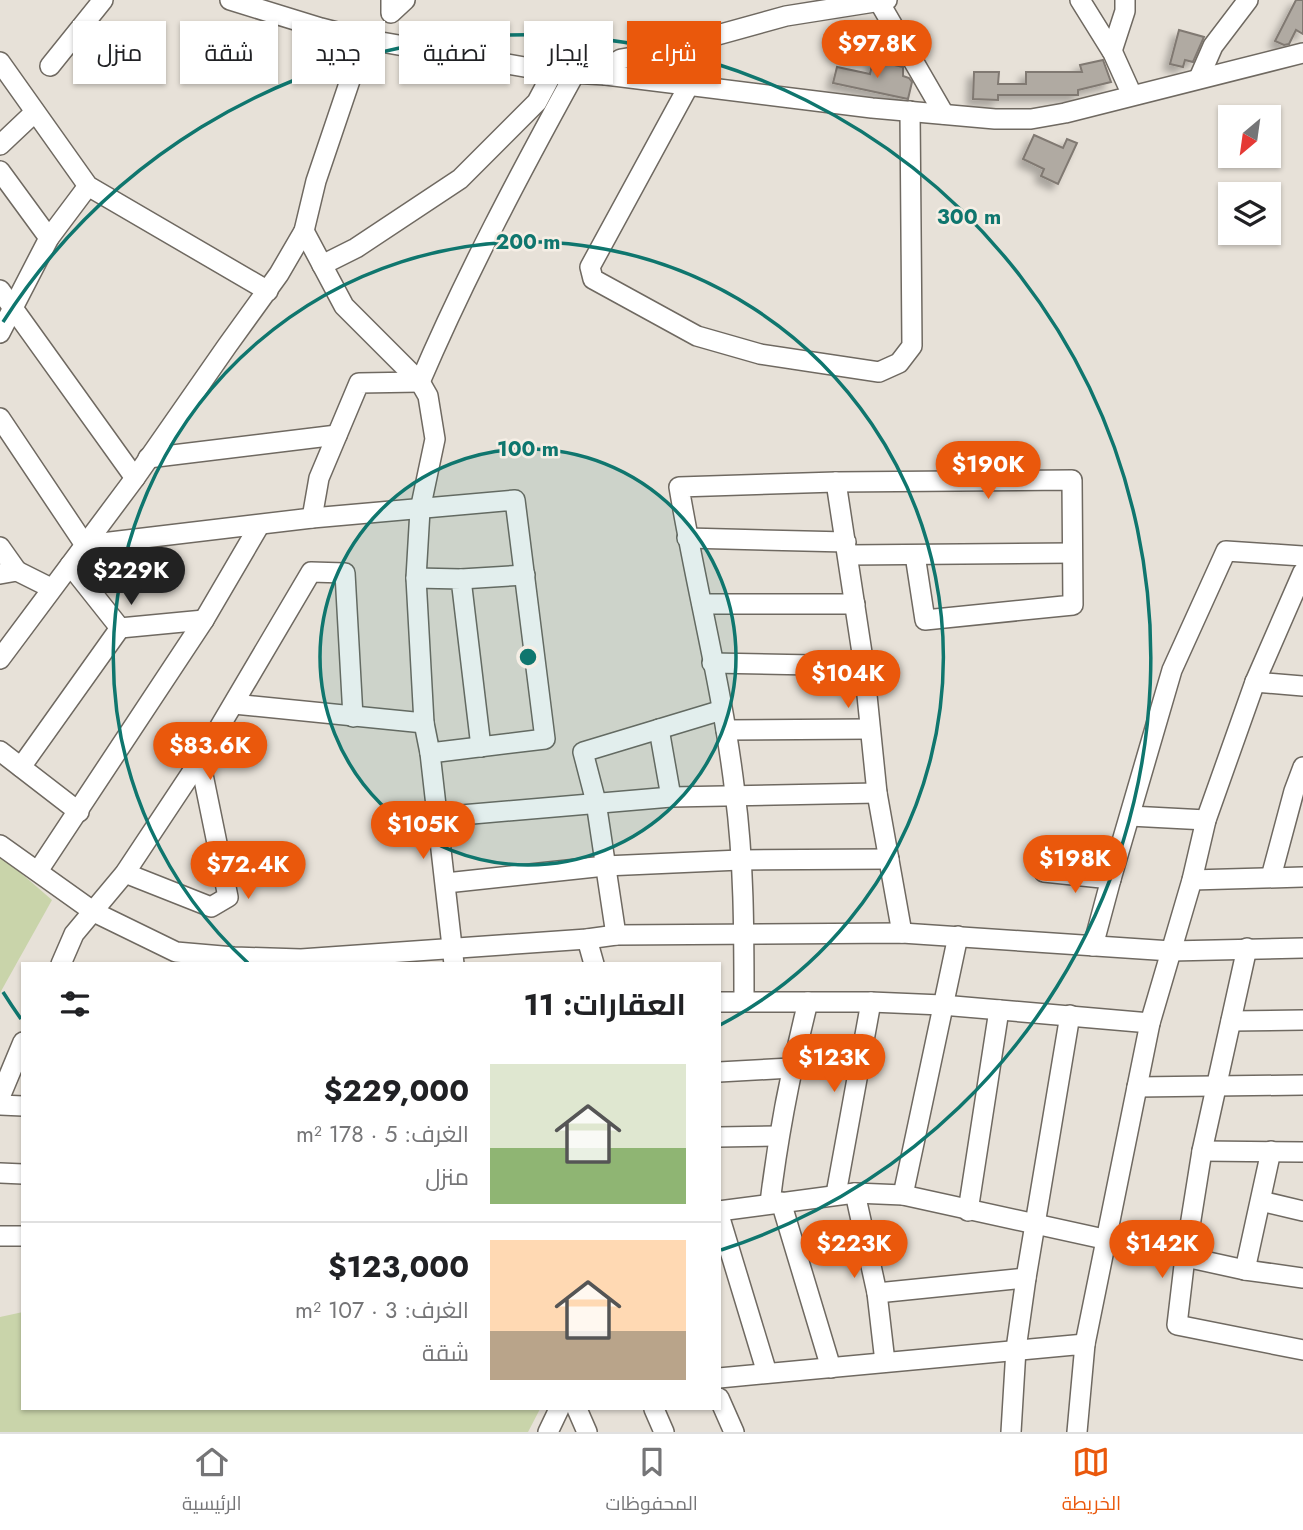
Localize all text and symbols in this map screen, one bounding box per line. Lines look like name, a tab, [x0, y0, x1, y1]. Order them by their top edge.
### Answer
pin: $97.8K	[820, 20, 934, 80]
chip: منزل	[73, 21, 166, 84]
chip: شقة	[180, 21, 278, 84]
chip: جديد	[292, 21, 385, 84]
chip: تصفية	[399, 21, 510, 84]
chip: إيجار	[524, 21, 613, 84]
chip: شراء	[627, 21, 721, 84]
text: $97.8K	[838, 26, 916, 60]
north arrow	[1218, 105, 1281, 168]
map controls	[1218, 105, 1281, 245]
button: layers	[1218, 182, 1281, 245]
text: 300 m	[937, 202, 1001, 232]
text: 200 m	[495, 227, 561, 257]
text: 100 m	[497, 434, 559, 464]
pin: $190K	[939, 442, 1037, 501]
text: $190K	[952, 447, 1024, 481]
pin: $229K	[82, 548, 180, 607]
text: $229K	[93, 553, 169, 587]
centre of rings	[516, 645, 540, 669]
pin: $104K	[799, 650, 897, 710]
text: $104K	[811, 656, 885, 690]
pin: $83.6K	[153, 722, 267, 782]
text: $83.6K	[169, 728, 251, 762]
pin: $105K	[374, 802, 472, 861]
text: $105K	[387, 807, 459, 841]
pin: $198K	[1026, 836, 1124, 895]
text: $198K	[1039, 841, 1111, 875]
pin: $72.4K	[191, 842, 305, 901]
text: $72.4K	[207, 847, 289, 881]
text: العقارات: 11	[524, 983, 686, 1026]
icon: filters	[56, 985, 94, 1023]
pin: $123K	[785, 1034, 883, 1094]
text: $123K	[798, 1040, 870, 1074]
text: $229,000	[324, 1069, 469, 1112]
icon: home	[546, 1092, 630, 1176]
text: الغرف: 5 · 178 m²	[296, 1117, 469, 1151]
text: منزل	[425, 1160, 469, 1194]
pin: $223K	[805, 1220, 903, 1280]
pin: $142K	[1113, 1220, 1211, 1280]
text: $223K	[817, 1226, 891, 1260]
text: $142K	[1125, 1226, 1199, 1260]
text: $123,000	[328, 1245, 469, 1288]
icon: home	[546, 1268, 630, 1352]
text: الغرف: 3 · 107 m²	[295, 1293, 469, 1327]
text: شقة	[422, 1336, 469, 1370]
tab: الرئيسية	[182, 1443, 242, 1521]
tab: المحفوظات	[605, 1443, 698, 1521]
tab: الخريطة	[1062, 1443, 1121, 1521]

